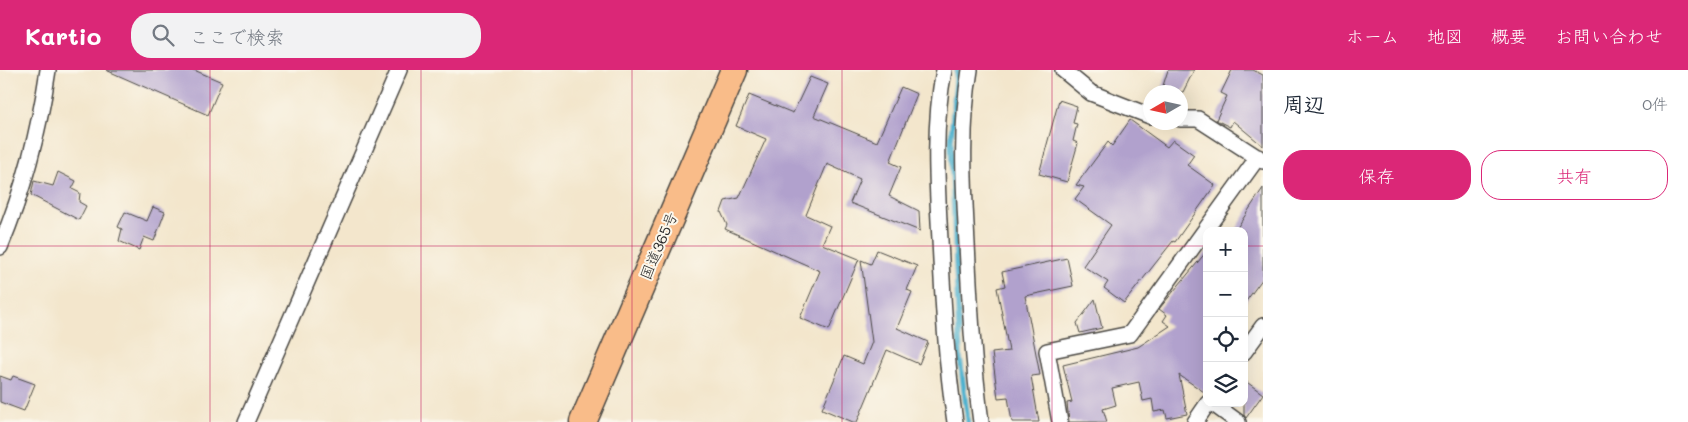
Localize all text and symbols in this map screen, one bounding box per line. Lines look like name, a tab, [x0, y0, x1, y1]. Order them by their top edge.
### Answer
search box	[131, 13, 481, 58]
text: Kartio	[25, 20, 101, 51]
icon: search	[149, 21, 177, 49]
text: ここで検索	[189, 24, 284, 49]
text: ホーム	[1346, 24, 1399, 48]
text: 地図	[1427, 24, 1463, 48]
text: 概要	[1491, 24, 1527, 48]
text: お問い合わせ	[1555, 24, 1663, 48]
north arrow	[1143, 85, 1188, 130]
text: 周辺	[1283, 90, 1325, 117]
text: 0件	[1642, 93, 1668, 114]
button: 保存	[1283, 150, 1471, 200]
button: 共有	[1481, 150, 1668, 200]
street label: 国道365号	[635, 209, 681, 282]
map controls	[1203, 227, 1248, 407]
button: +	[1203, 227, 1248, 272]
button: −	[1203, 272, 1248, 317]
button: locate	[1203, 317, 1248, 362]
button: layers	[1203, 362, 1248, 407]

